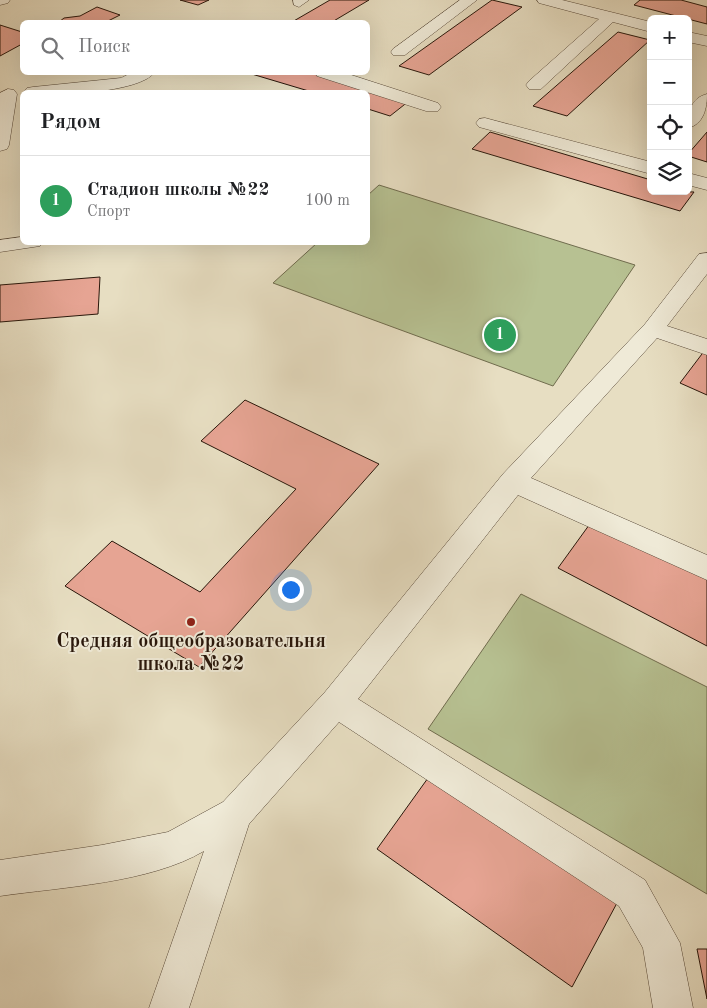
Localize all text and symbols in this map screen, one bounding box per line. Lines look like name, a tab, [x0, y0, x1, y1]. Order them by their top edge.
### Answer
map controls	[647, 15, 692, 195]
button: +	[647, 15, 692, 60]
search box	[20, 20, 370, 75]
icon: search	[38, 34, 66, 62]
text: Поиск	[78, 38, 130, 57]
button: −	[647, 60, 692, 105]
button: locate	[647, 105, 692, 150]
text: Рядом	[40, 112, 101, 133]
button: layers	[647, 150, 692, 195]
text: Стадион школы №22	[87, 181, 270, 200]
text: 1	[51, 193, 61, 209]
text: 100 m	[305, 193, 350, 209]
text: Спорт	[87, 204, 130, 220]
pin: 1	[484, 316, 516, 354]
your location	[278, 577, 304, 603]
marker: Средняя общеобразовательня школа №22	[185, 616, 197, 628]
place label: Средняя общеобразовательня школа №22	[56, 632, 326, 675]

